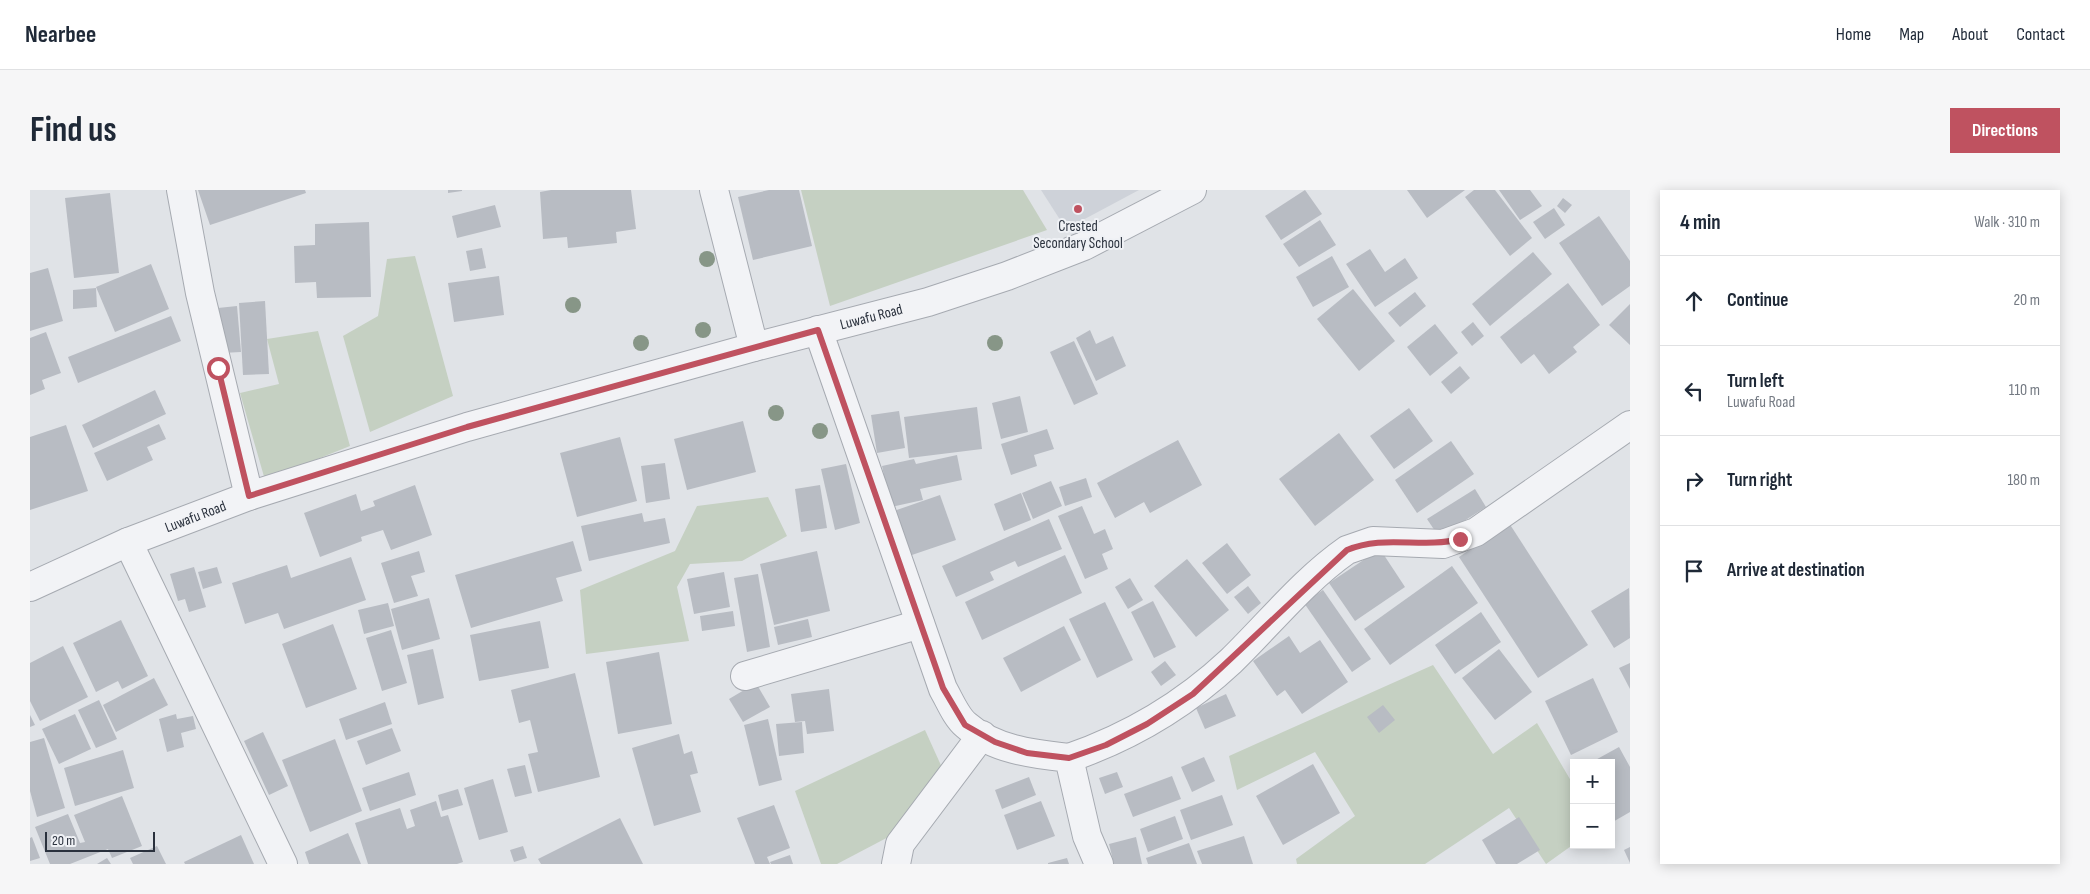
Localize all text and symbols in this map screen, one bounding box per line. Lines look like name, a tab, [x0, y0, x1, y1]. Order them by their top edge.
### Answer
text: Nearbee	[25, 20, 96, 49]
text: Home	[1836, 24, 1871, 45]
text: Map	[1899, 24, 1924, 45]
text: About	[1952, 24, 1988, 45]
text: Contact	[2016, 24, 2065, 45]
button: Directions	[1950, 108, 2060, 153]
text: Find us	[30, 109, 117, 152]
marker: Crested Secondary School	[1072, 203, 1084, 215]
text: 4 min	[1680, 210, 1721, 235]
text: Walk · 310 m	[1974, 213, 2040, 232]
place label: Crested Secondary School	[1033, 217, 1123, 253]
icon: ahead	[1680, 287, 1708, 315]
text: Continue	[1727, 289, 1788, 312]
text: 20 m	[2013, 291, 2040, 310]
street label: Luwafu Road	[838, 300, 905, 334]
route start	[207, 357, 230, 380]
text: Turn left	[1727, 370, 1784, 393]
icon: left	[1680, 377, 1708, 405]
text: 110 m	[2009, 381, 2040, 400]
text: Luwafu Road	[1727, 393, 1795, 412]
icon: right	[1680, 467, 1708, 495]
text: Turn right	[1727, 469, 1792, 492]
text: 180 m	[2007, 471, 2040, 490]
street label: Luwafu Road	[162, 497, 229, 537]
route end	[1449, 528, 1472, 551]
icon: arrive	[1680, 557, 1708, 585]
text: Arrive at destination	[1727, 559, 1865, 582]
map controls	[1570, 759, 1615, 849]
button: +	[1570, 759, 1615, 804]
button: −	[1570, 804, 1615, 849]
scale bar	[45, 829, 155, 852]
text: 20 m	[52, 832, 75, 849]

